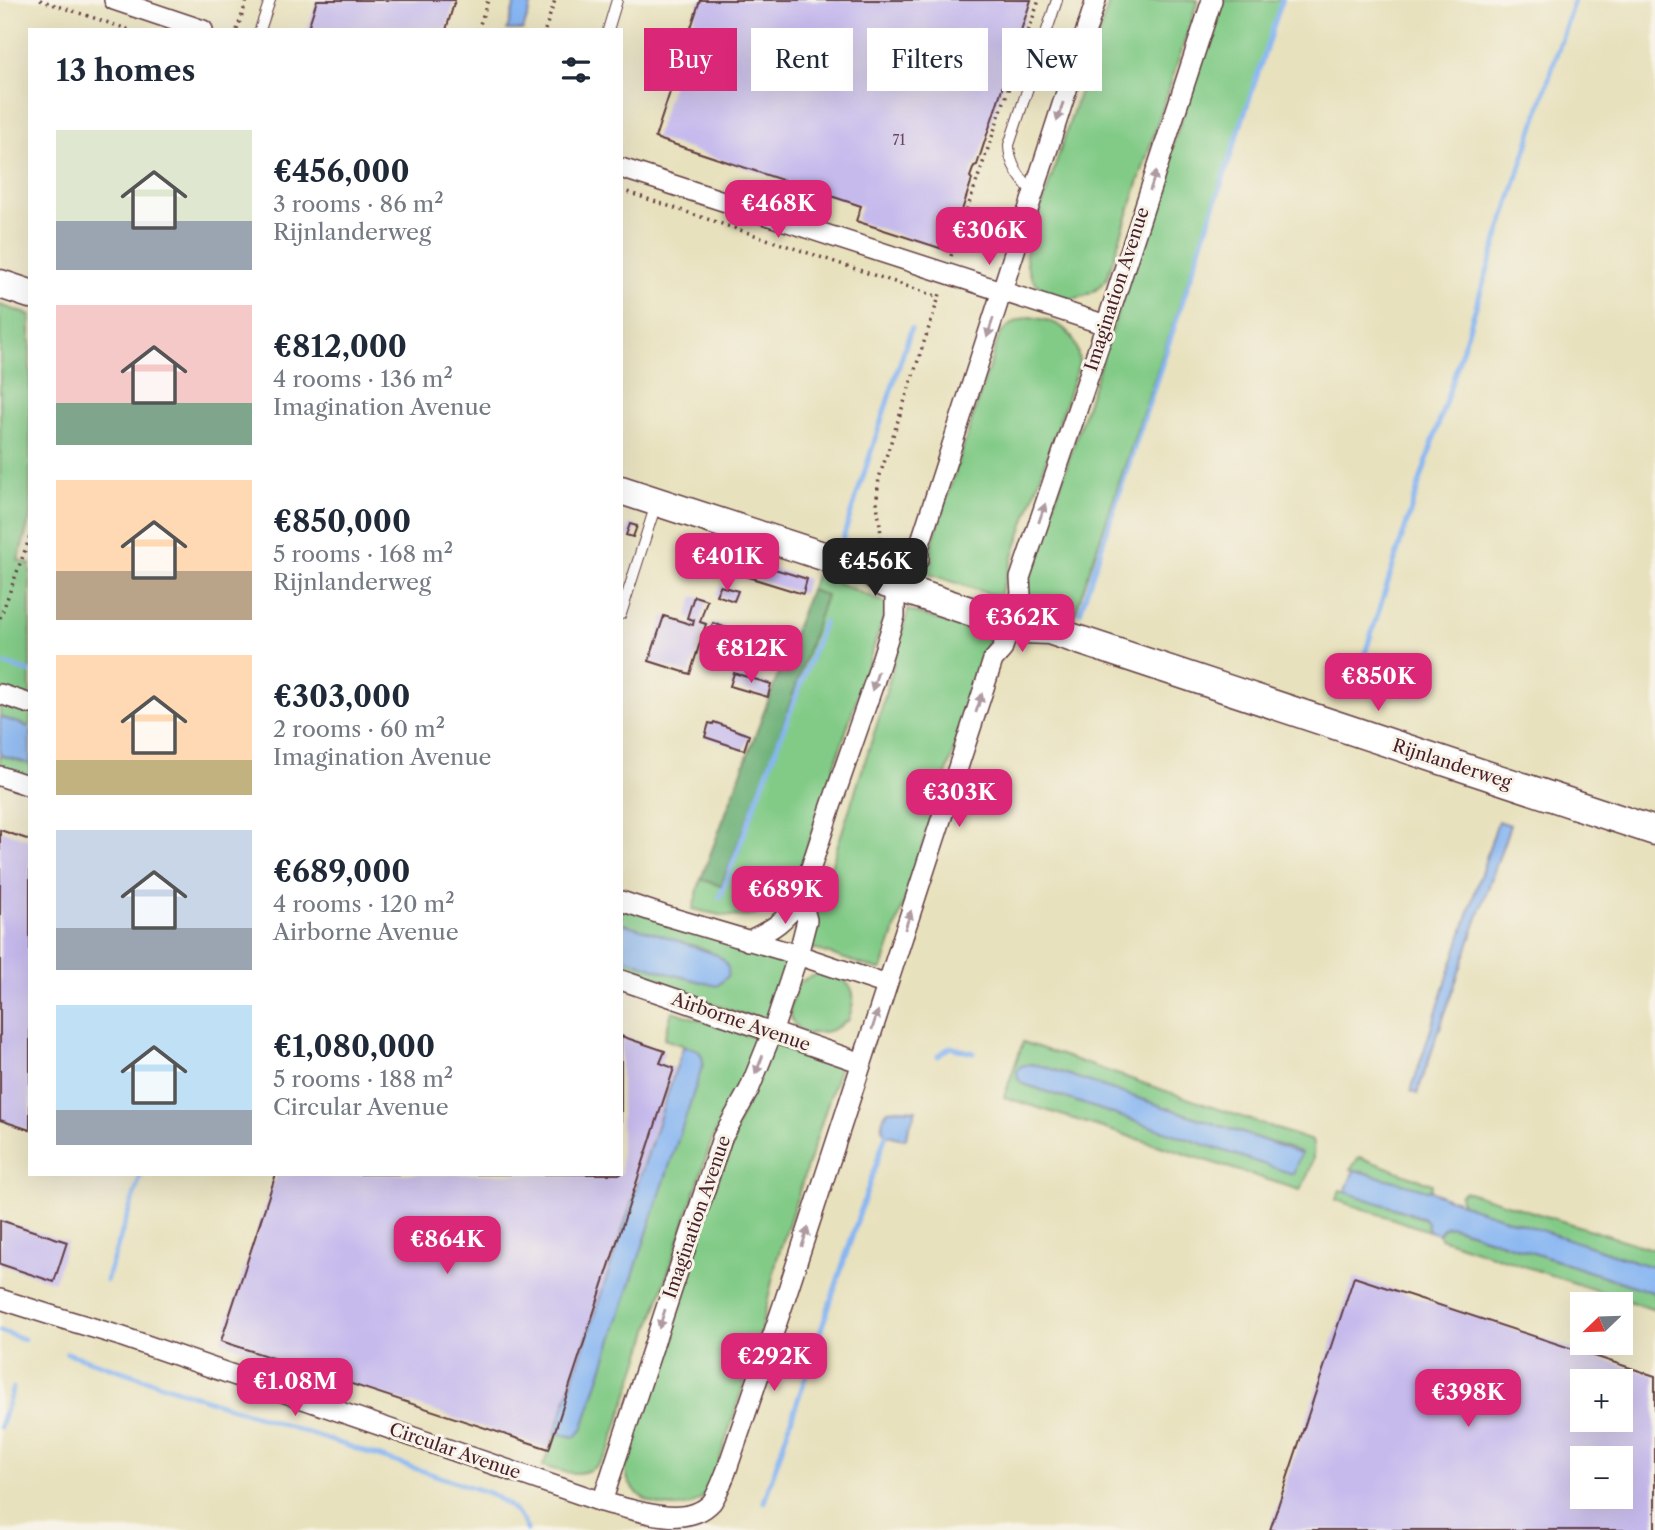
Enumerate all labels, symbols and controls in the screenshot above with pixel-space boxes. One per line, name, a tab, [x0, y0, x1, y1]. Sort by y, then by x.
chip: Buy	[644, 28, 737, 91]
chip: Rent	[751, 28, 853, 91]
chip: Filters	[867, 28, 988, 91]
chip: New	[1002, 28, 1102, 91]
icon: filters	[557, 51, 595, 89]
text: 13 homes	[56, 52, 195, 89]
one-way arrow	[1054, 101, 1065, 122]
house number: 71	[893, 131, 905, 149]
text: €456,000	[273, 153, 410, 190]
icon: home	[112, 158, 196, 242]
one-way arrow	[1148, 170, 1159, 191]
pin: €468K	[729, 180, 827, 240]
text: €468K	[741, 189, 815, 217]
text: 3 rooms · 86 m²	[273, 190, 444, 218]
street label: Imagination Avenue	[1080, 204, 1154, 374]
pin: €306K	[940, 208, 1038, 267]
text: €306K	[952, 216, 1026, 244]
text: Rijnlanderweg	[273, 218, 431, 246]
one-way arrow	[984, 318, 995, 339]
text: €812,000	[273, 328, 407, 365]
icon: home	[112, 333, 196, 417]
text: 4 rooms · 136 m²	[273, 365, 453, 393]
text: Imagination Avenue	[273, 393, 491, 421]
text: €850,000	[273, 503, 411, 540]
one-way arrow	[1037, 503, 1048, 524]
icon: home	[112, 508, 196, 592]
pin: €401K	[678, 534, 776, 593]
pin: €456K	[826, 538, 924, 598]
text: 5 rooms · 168 m²	[273, 540, 453, 568]
text: €401K	[691, 542, 763, 570]
text: €456K	[838, 547, 912, 575]
text: Rijnlanderweg	[273, 568, 431, 596]
pin: €362K	[973, 594, 1071, 654]
text: €362K	[985, 603, 1059, 631]
pin: €812K	[702, 626, 800, 685]
text: €812K	[715, 634, 787, 662]
pin: €850K	[1329, 654, 1427, 713]
text: €850K	[1341, 662, 1415, 690]
one-way arrow	[869, 671, 879, 692]
text: €303,000	[273, 678, 410, 715]
icon: home	[112, 683, 196, 767]
one-way arrow	[974, 693, 984, 714]
text: 2 rooms · 60 m²	[273, 715, 445, 743]
street label: Rijnlanderweg	[1390, 734, 1515, 794]
text: Imagination Avenue	[273, 743, 491, 771]
pin: €303K	[910, 770, 1008, 829]
text: €303K	[922, 778, 996, 806]
text: €689,000	[273, 853, 410, 890]
icon: home	[112, 858, 196, 942]
pin: €689K	[736, 866, 834, 926]
text: €689K	[748, 875, 822, 903]
text: 4 rooms · 120 m²	[273, 890, 455, 918]
one-way arrow	[904, 909, 914, 930]
text: Airborne Avenue	[273, 918, 459, 946]
street label: Airborne Avenue	[668, 988, 813, 1056]
one-way arrow	[871, 1010, 881, 1031]
text: €1,080,000	[273, 1028, 435, 1065]
icon: home	[112, 1033, 196, 1117]
one-way arrow	[753, 1055, 765, 1075]
text: 5 rooms · 188 m²	[273, 1065, 453, 1093]
text: Circular Avenue	[273, 1093, 449, 1121]
street label: Imagination Avenue	[659, 1133, 735, 1301]
pin: €864K	[398, 1216, 496, 1276]
text: €864K	[410, 1225, 484, 1253]
one-way arrow	[800, 1226, 811, 1247]
north arrow	[1570, 1292, 1633, 1354]
map controls	[1570, 1292, 1633, 1509]
one-way arrow	[657, 1309, 667, 1330]
pin: €292K	[725, 1334, 823, 1393]
text: €292K	[737, 1342, 811, 1370]
pin: €1.08M	[238, 1358, 352, 1418]
text: €1.08M	[253, 1367, 337, 1395]
button: +	[1570, 1369, 1633, 1432]
pin: €398K	[1419, 1370, 1517, 1429]
text: €398K	[1431, 1378, 1505, 1406]
street label: Circular Avenue	[386, 1418, 524, 1484]
button: −	[1570, 1446, 1633, 1509]

